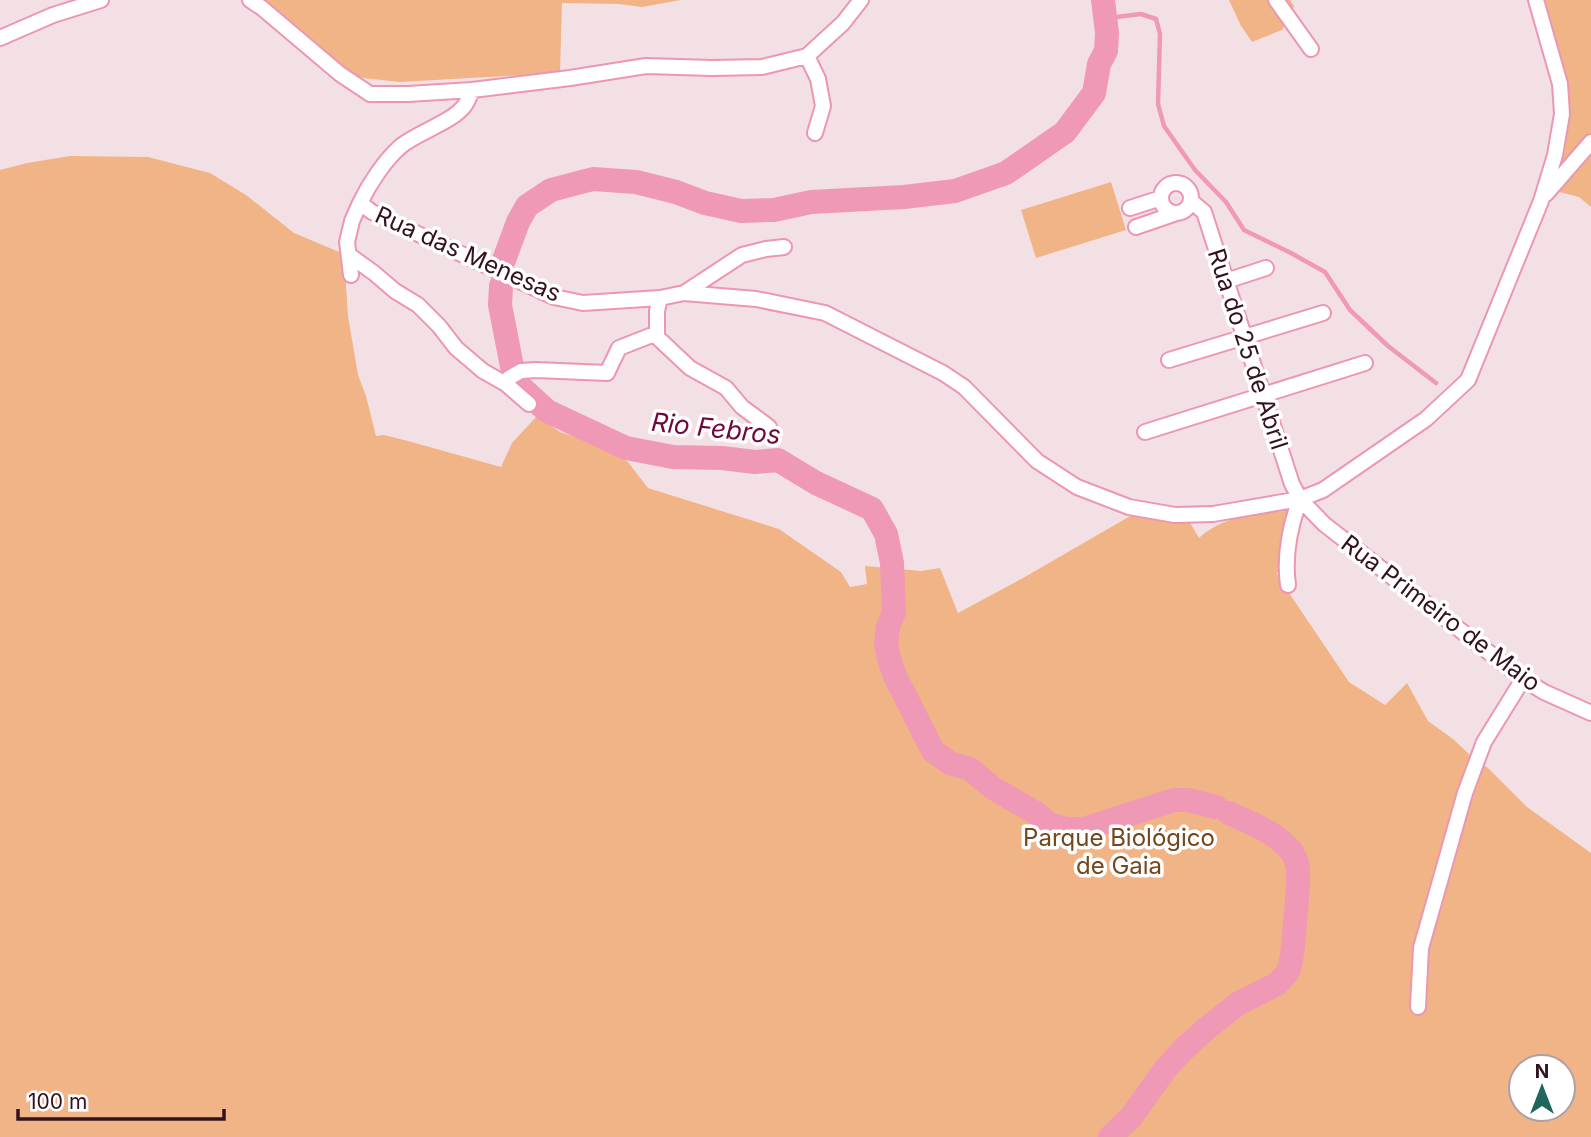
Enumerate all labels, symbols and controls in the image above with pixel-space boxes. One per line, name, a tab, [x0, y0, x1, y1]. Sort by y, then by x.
street label: Rua das Menesas	[371, 200, 565, 308]
street label: Rua do 25 de Abril	[1202, 245, 1294, 453]
water label: Rio Febros	[650, 406, 782, 450]
street label: Rua Primeiro de Maio	[1336, 529, 1546, 697]
park label: Parque Biológico de Gaia	[1023, 823, 1215, 880]
north arrow	[1507, 1053, 1577, 1123]
text: N	[1535, 1060, 1549, 1083]
scale bar	[18, 1078, 224, 1122]
text: 100 m	[28, 1089, 87, 1114]

